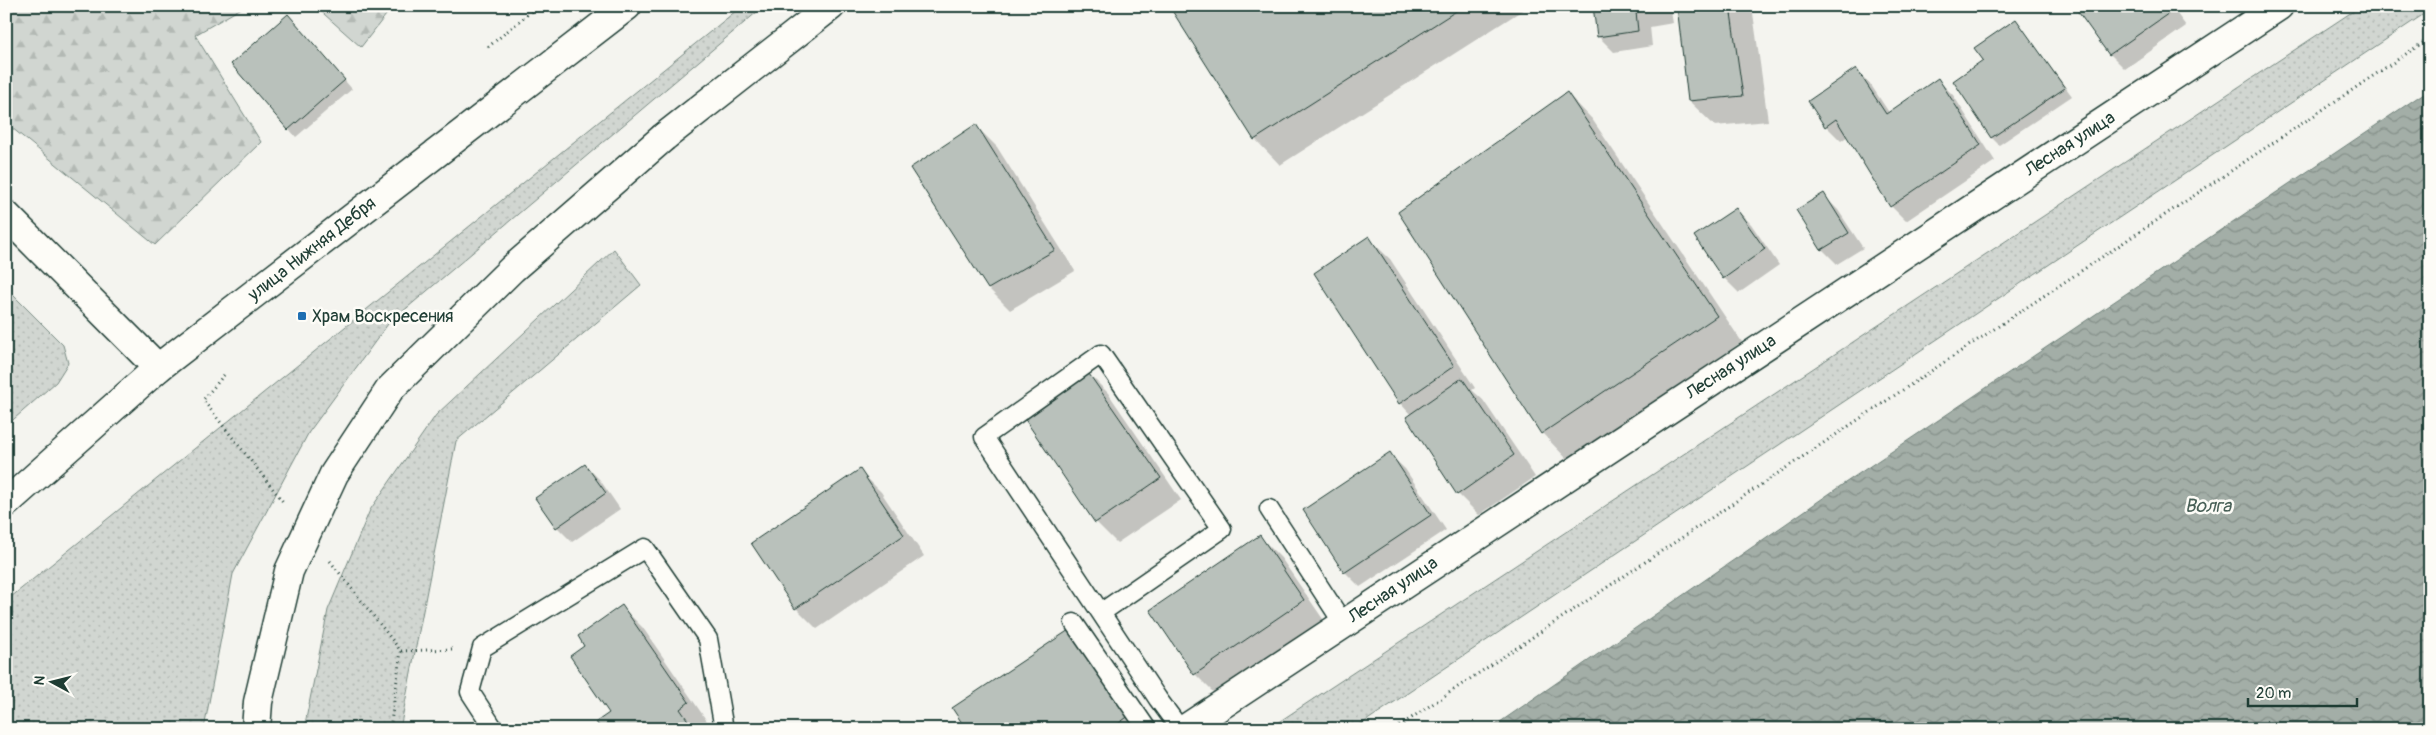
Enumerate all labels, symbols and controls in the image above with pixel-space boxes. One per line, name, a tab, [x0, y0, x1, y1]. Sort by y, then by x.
street label: Лесная улица	[2020, 106, 2120, 182]
street label: улица Нижняя Дебря	[243, 192, 381, 307]
place label: Храм Воскресения	[312, 305, 453, 328]
marker: Храм Воскресения	[296, 310, 308, 322]
street label: Лесная улица	[1681, 329, 1781, 405]
water label: Волга	[2185, 494, 2232, 518]
street label: Лесная улица	[1343, 552, 1442, 629]
north arrow	[28, 658, 78, 708]
text: N	[31, 675, 49, 686]
scale bar	[2248, 675, 2357, 707]
text: 20 m	[2256, 684, 2291, 703]

